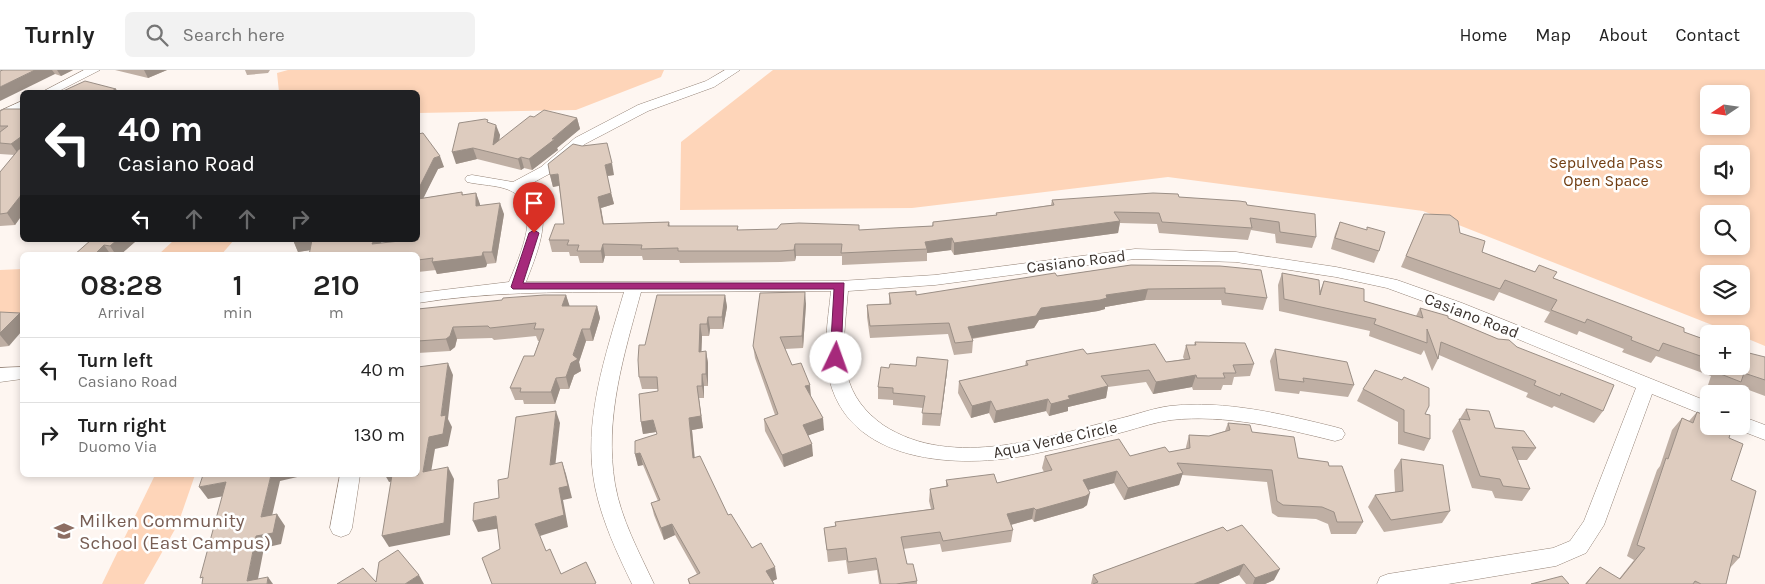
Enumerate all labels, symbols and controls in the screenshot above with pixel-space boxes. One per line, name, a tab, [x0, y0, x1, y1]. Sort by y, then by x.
search box	[125, 12, 475, 57]
text: Turnly	[25, 21, 95, 49]
icon: search	[143, 21, 171, 49]
text: Search here	[183, 24, 285, 46]
text: Home	[1459, 24, 1507, 46]
text: Map	[1535, 24, 1571, 46]
text: About	[1599, 24, 1648, 46]
text: Contact	[1676, 24, 1740, 46]
north arrow	[1700, 85, 1750, 135]
map controls	[1700, 85, 1750, 435]
text: 40 m	[118, 109, 203, 150]
icon: left	[35, 110, 100, 175]
button: sound	[1700, 145, 1750, 195]
text: Casiano Road	[118, 151, 255, 177]
park label: Sepulveda Pass Open Space	[1549, 153, 1663, 190]
pin	[513, 182, 555, 233]
icon: arrive	[520, 189, 548, 217]
icon: left	[127, 205, 155, 233]
icon: ahead	[180, 205, 208, 233]
icon: ahead	[233, 205, 261, 233]
icon: right	[286, 205, 314, 233]
button: search	[1700, 205, 1750, 255]
street label: Casiano Road	[1025, 246, 1127, 277]
button: layers	[1700, 265, 1750, 315]
text: 08:28	[80, 267, 163, 303]
text: 1	[233, 267, 243, 303]
text: 210	[313, 267, 360, 303]
street label: Casiano Road	[1422, 289, 1522, 342]
text: Arrival	[98, 303, 145, 322]
text: min	[223, 303, 252, 322]
text: m	[329, 303, 344, 322]
button: +	[1700, 325, 1750, 375]
position arrow	[809, 331, 861, 383]
text: Turn left	[78, 350, 153, 372]
icon: left	[35, 356, 63, 384]
text: 40 m	[361, 359, 405, 381]
text: Casiano Road	[78, 372, 178, 391]
button: −	[1700, 385, 1750, 435]
text: Turn right	[78, 415, 167, 437]
street label: Aqua Verde Circle	[991, 417, 1119, 462]
icon: right	[35, 421, 63, 449]
text: 130 m	[354, 424, 405, 446]
text: Duomo Via	[78, 437, 157, 456]
place label: Milken Community School (East Campus)	[79, 510, 271, 554]
school or university icon: Milken Community School (East Campus)	[53, 520, 75, 542]

